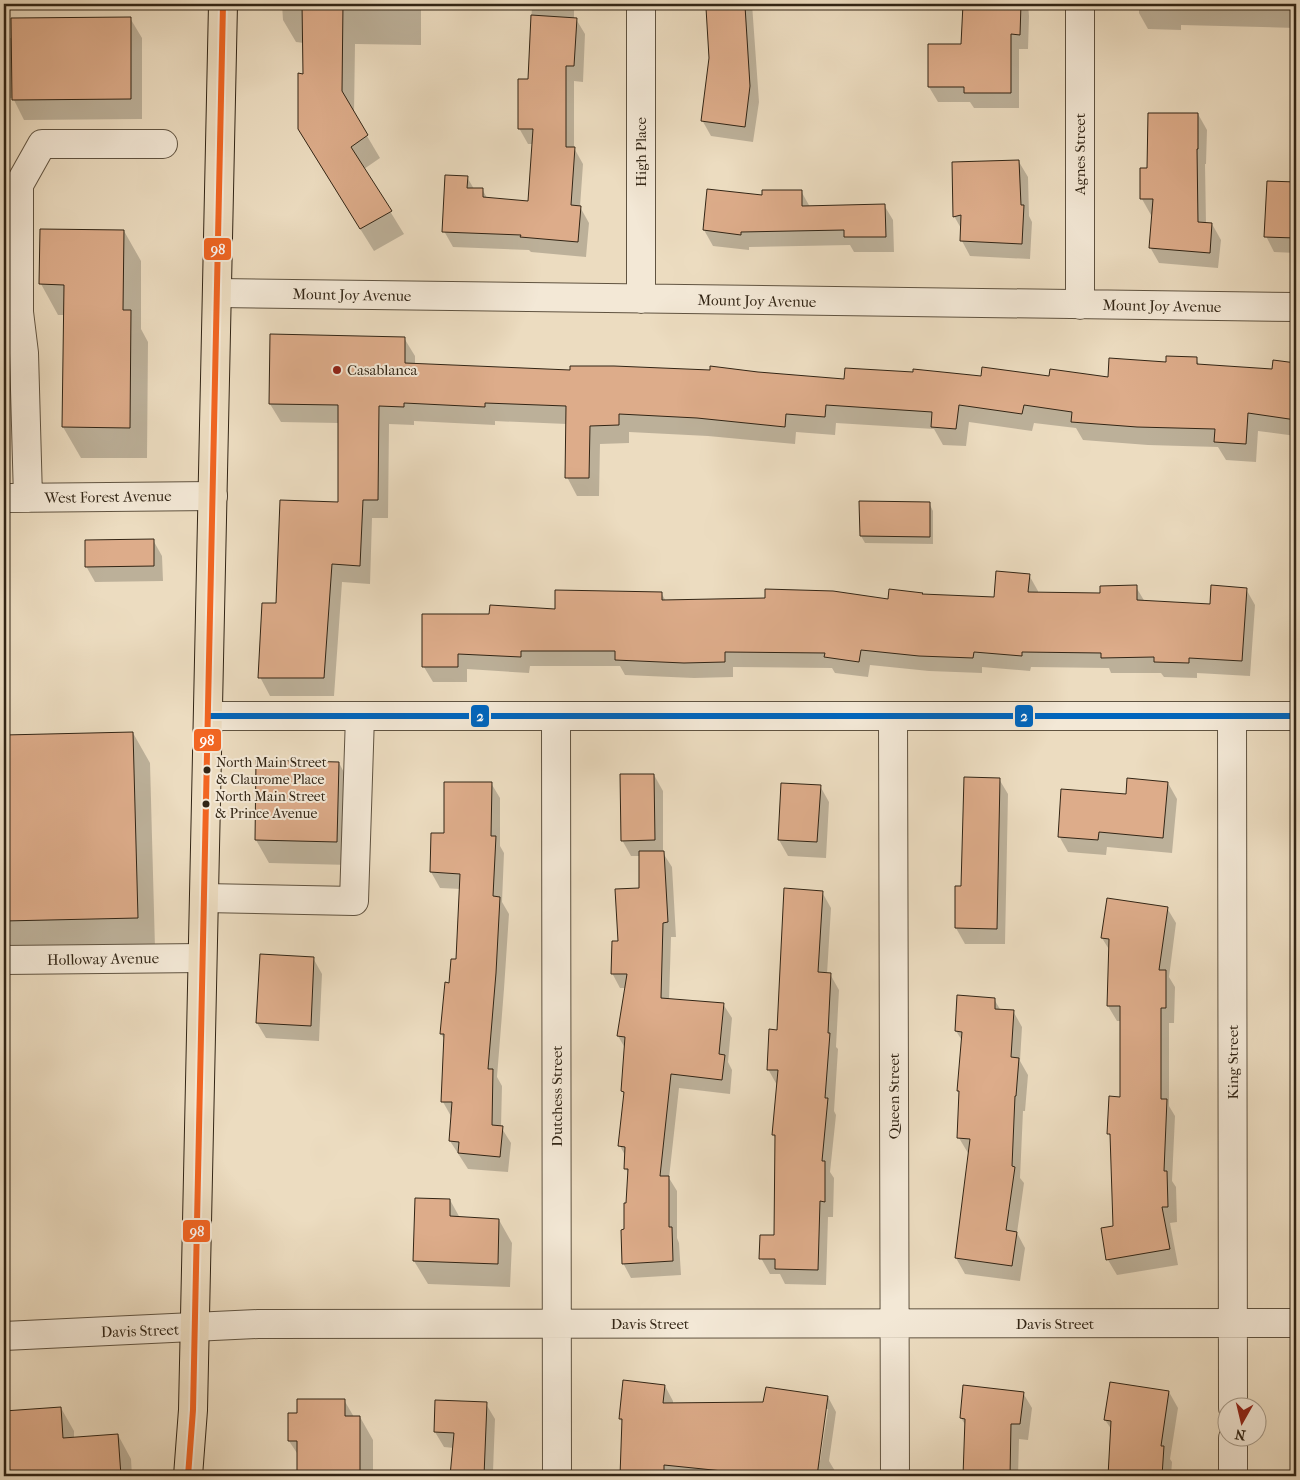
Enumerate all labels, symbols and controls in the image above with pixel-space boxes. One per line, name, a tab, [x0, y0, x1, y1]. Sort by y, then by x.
street label: Agnes Street	[1071, 112, 1089, 196]
street label: High Place	[632, 116, 650, 187]
line badge: 98	[203, 237, 232, 261]
text: 98	[210, 241, 225, 258]
street label: Mount Joy Avenue	[292, 285, 412, 305]
street label: Mount Joy Avenue	[697, 291, 817, 311]
street label: Mount Joy Avenue	[1102, 296, 1222, 316]
place label: Casablanca	[347, 361, 419, 379]
marker: Casablanca	[331, 364, 343, 376]
street label: West Forest Avenue	[43, 487, 172, 507]
line badge: 2	[470, 704, 490, 728]
line badge: 2	[1014, 704, 1034, 728]
text: 2	[476, 708, 484, 725]
text: 2	[1020, 708, 1028, 725]
line badge: 98	[193, 728, 222, 752]
text: 98	[199, 732, 214, 749]
place label: North Main Street & Claurome Place	[216, 754, 327, 788]
marker: North Main Street & Claurome Place	[202, 765, 212, 775]
place label: North Main Street & Prince Avenue	[215, 788, 326, 822]
marker: North Main Street & Prince Avenue	[201, 799, 211, 809]
street label: Holloway Avenue	[47, 949, 160, 969]
street label: King Street	[1224, 1024, 1242, 1099]
street label: Dutchess Street	[548, 1045, 566, 1147]
street label: Queen Street	[885, 1052, 903, 1139]
line badge: 98	[182, 1219, 211, 1243]
text: 98	[189, 1223, 204, 1240]
street label: Davis Street	[611, 1315, 690, 1333]
street label: Davis Street	[1016, 1315, 1095, 1333]
street label: Davis Street	[100, 1321, 180, 1341]
north arrow	[1218, 1398, 1268, 1448]
text: N	[1233, 1425, 1247, 1444]

